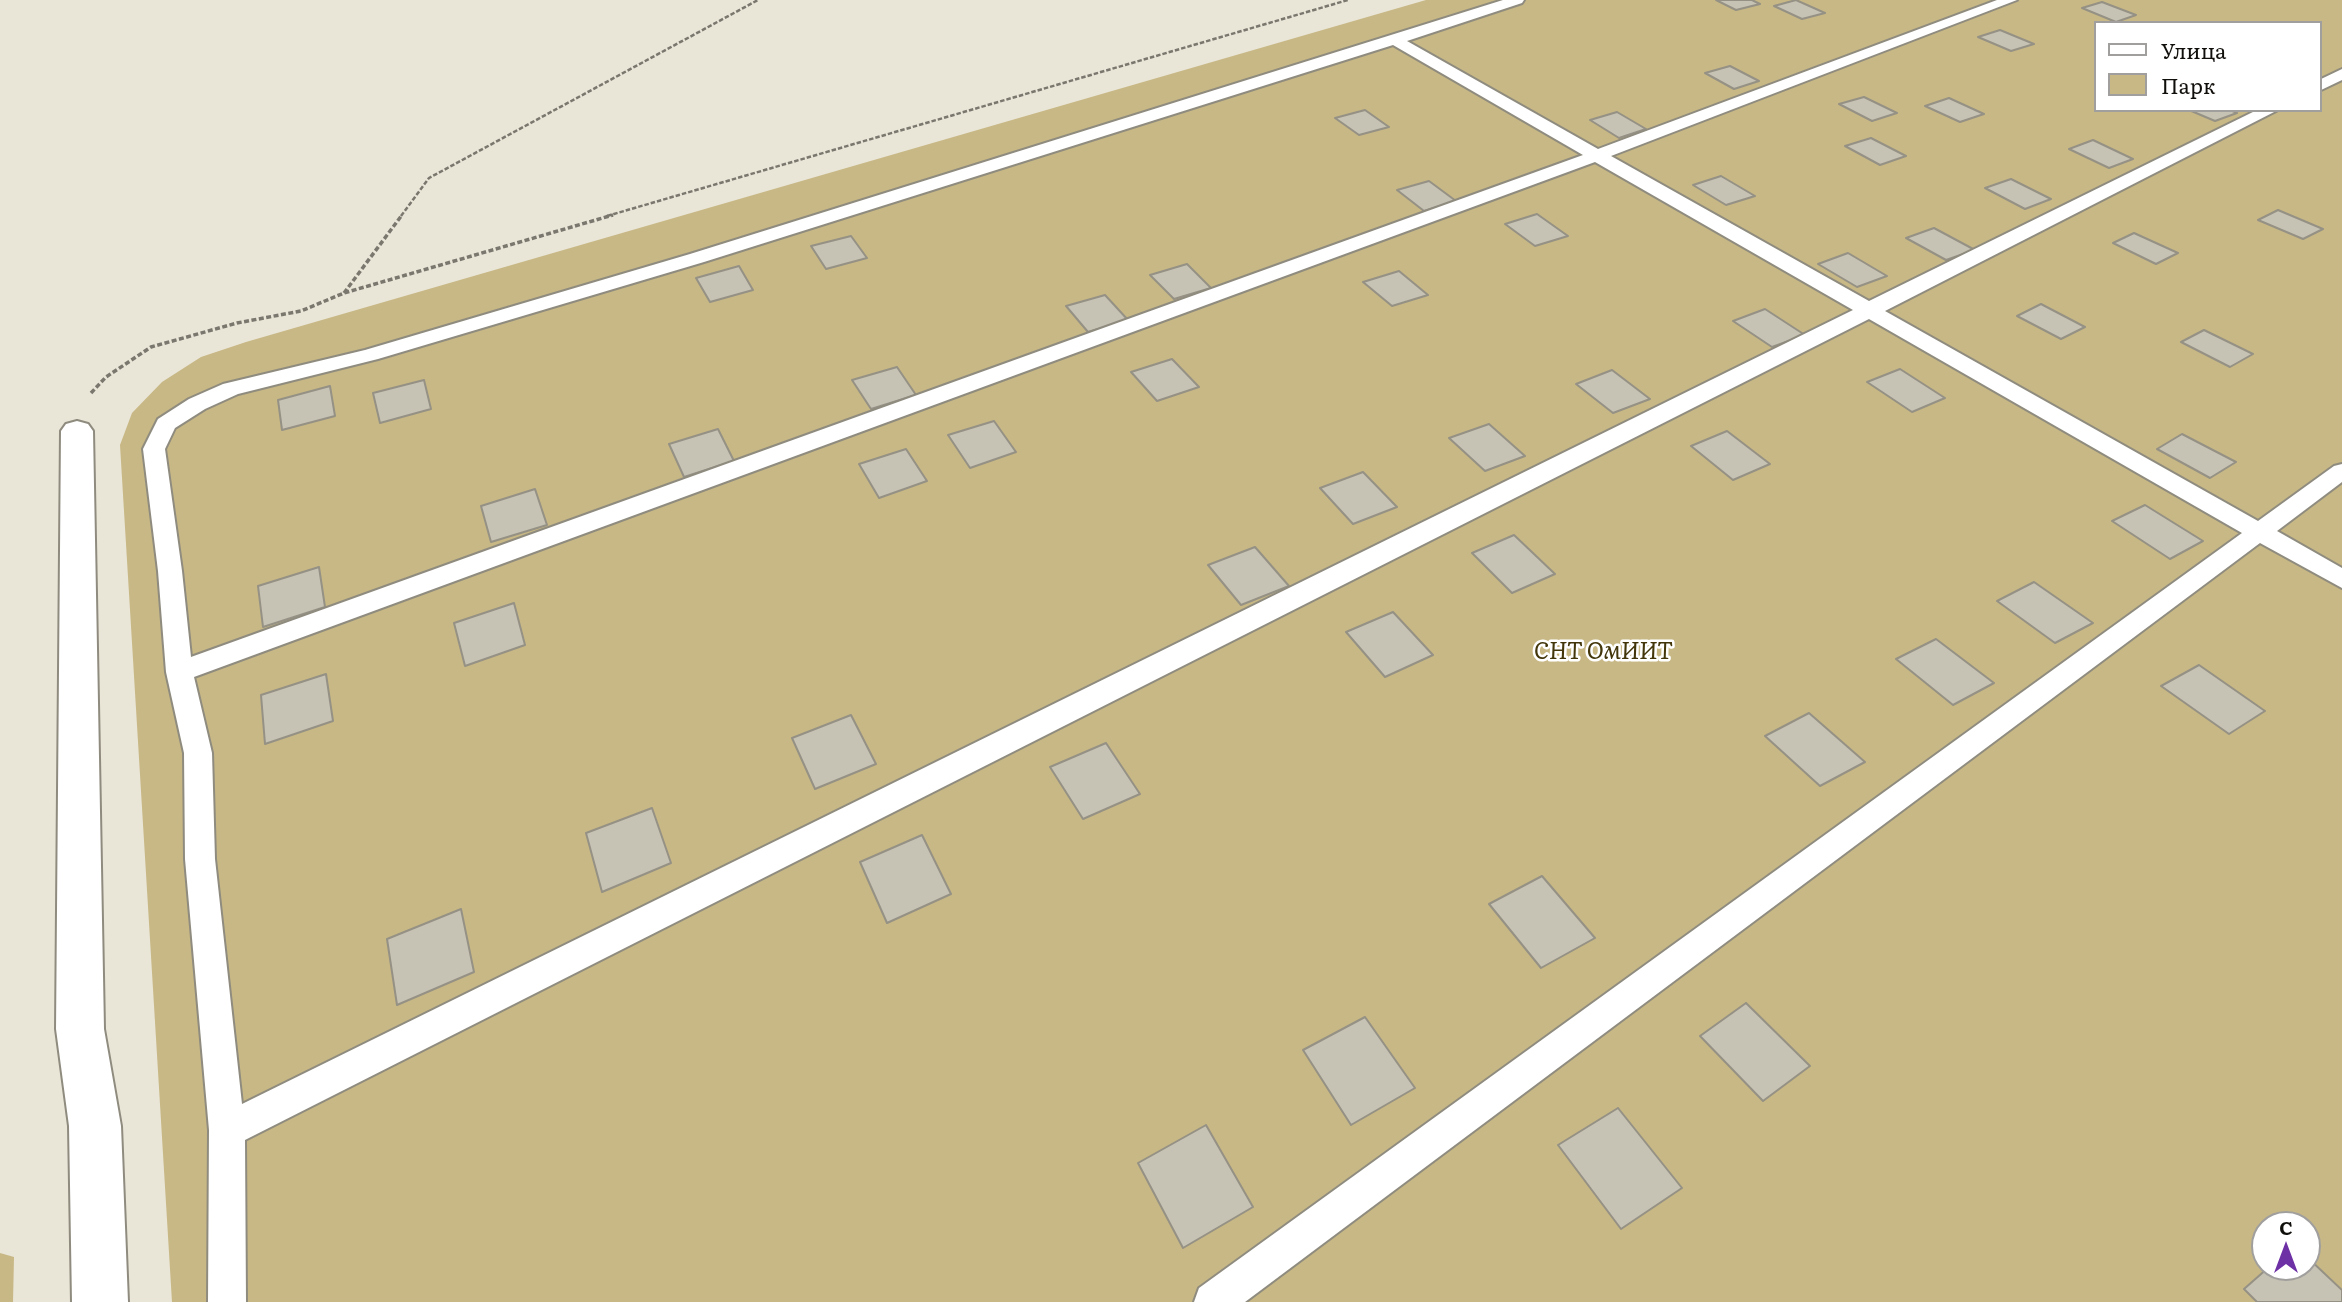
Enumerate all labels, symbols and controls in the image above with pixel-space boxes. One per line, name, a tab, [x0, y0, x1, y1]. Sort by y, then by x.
legend	[2094, 21, 2321, 112]
text: Улица	[2161, 34, 2226, 65]
text: Парк	[2161, 69, 2215, 100]
park label: СНТ ОмИИТ	[1534, 638, 1672, 666]
north arrow	[2251, 1211, 2321, 1281]
text: С	[2279, 1213, 2293, 1241]

